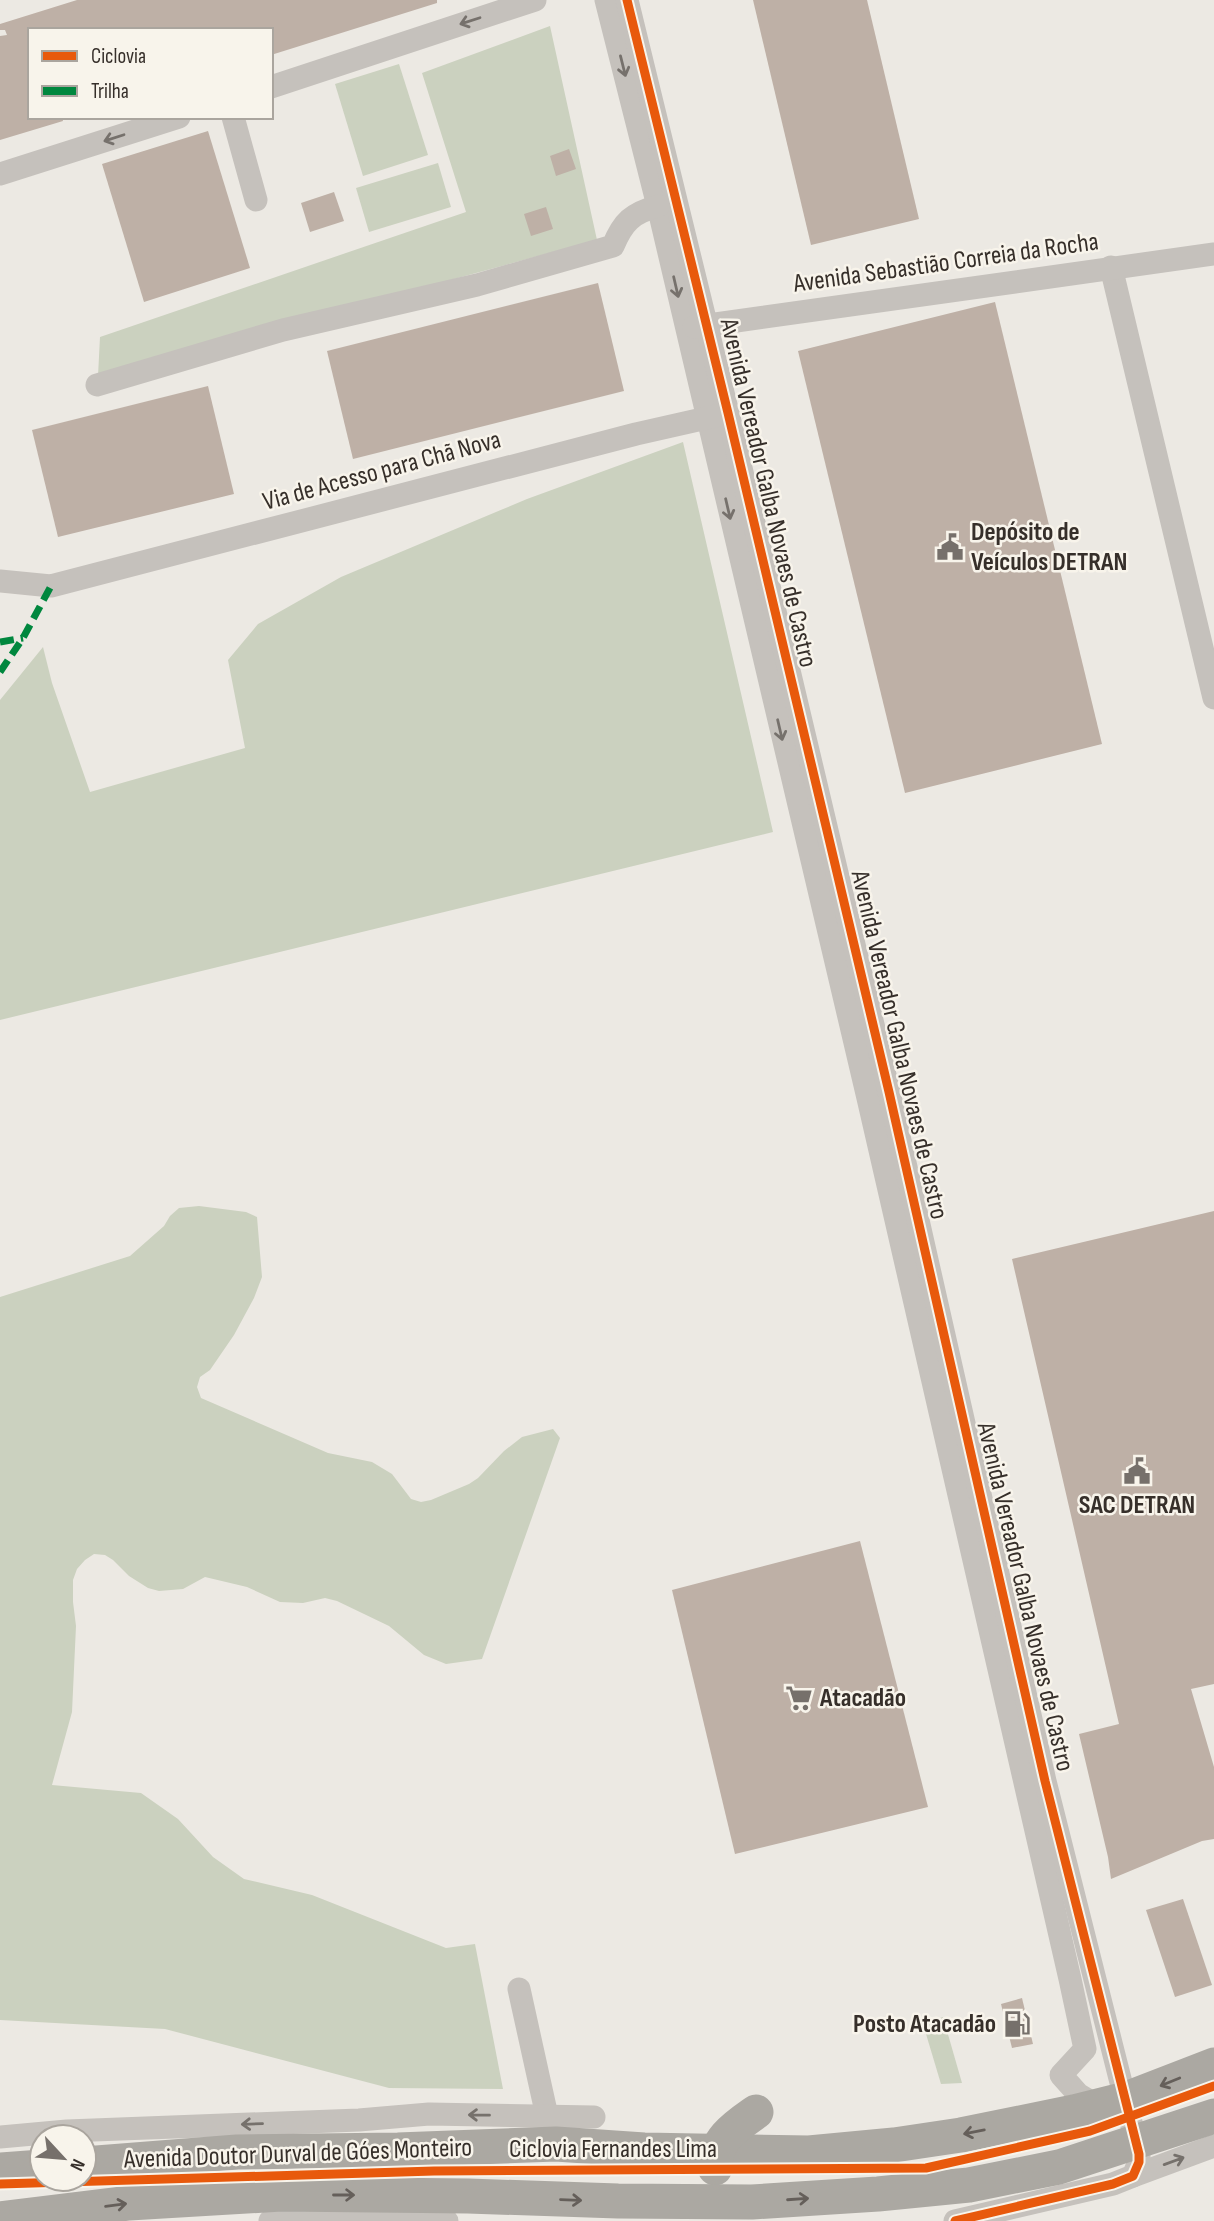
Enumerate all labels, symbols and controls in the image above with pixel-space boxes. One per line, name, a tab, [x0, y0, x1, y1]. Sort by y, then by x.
one-way arrow	[460, 16, 482, 29]
legend	[28, 28, 273, 119]
text: Ciclovia	[91, 44, 146, 69]
one-way arrow	[617, 54, 630, 77]
text: Trilha	[91, 79, 129, 104]
one-way arrow	[103, 133, 125, 145]
street label: Avenida Sebastião Correia da Rocha	[791, 226, 1100, 300]
one-way arrow	[670, 275, 683, 298]
street label: Avenida Vereador Galba Novaes de Castro	[713, 315, 823, 670]
street label: Via de Acesso para Chã Nova	[260, 424, 504, 518]
one-way arrow	[722, 497, 735, 520]
place label: Depósito de Veículos DETRAN	[971, 517, 1127, 578]
public building icon: Depósito de Veículos DETRAN	[935, 532, 965, 562]
one-way arrow	[774, 718, 788, 741]
street label: Avenida Vereador Galba Novaes de Castro	[844, 867, 954, 1222]
street label: Avenida Vereador Galba Novaes de Castro	[970, 1419, 1080, 1774]
public building icon: SAC DETRAN	[1122, 1456, 1152, 1486]
place label: SAC DETRAN	[1079, 1490, 1195, 1521]
supermarket icon: Atacadão	[784, 1683, 814, 1713]
place label: Atacadão	[819, 1683, 906, 1714]
place label: Posto Atacadão	[853, 2009, 996, 2040]
fuel station icon: Posto Atacadão	[1002, 2009, 1032, 2039]
one-way arrow	[1160, 2076, 1181, 2089]
one-way arrow	[468, 2108, 491, 2122]
one-way arrow	[240, 2117, 263, 2130]
north arrow	[28, 2123, 98, 2193]
one-way arrow	[963, 2126, 986, 2139]
street label: Avenida Doutor Durval de Góes Monteiro	[122, 2132, 473, 2176]
street label: Ciclovia Fernandes Lima	[509, 2134, 717, 2165]
one-way arrow	[1162, 2154, 1184, 2166]
text: N	[64, 2155, 89, 2174]
one-way arrow	[332, 2188, 355, 2202]
one-way arrow	[787, 2192, 809, 2205]
one-way arrow	[559, 2193, 582, 2206]
one-way arrow	[105, 2198, 127, 2211]

